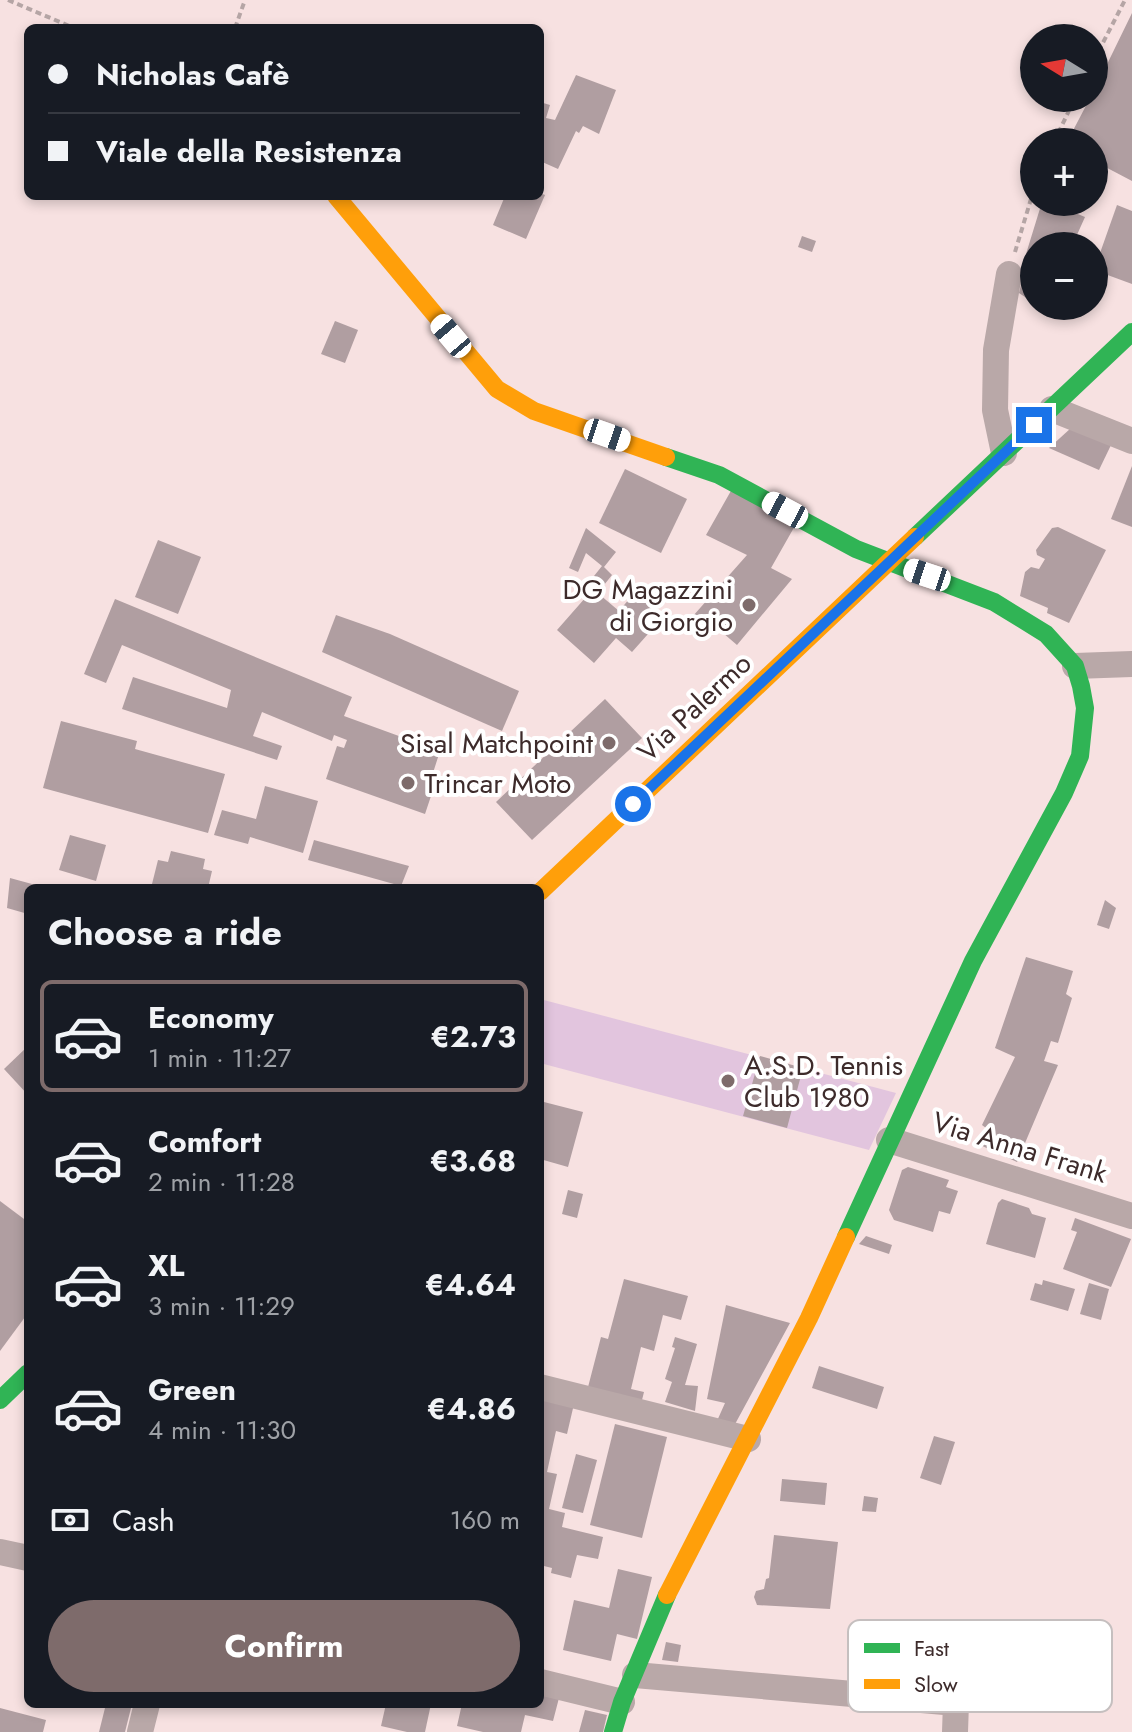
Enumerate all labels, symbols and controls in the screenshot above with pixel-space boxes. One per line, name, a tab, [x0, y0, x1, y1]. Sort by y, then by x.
north arrow	[1020, 24, 1108, 112]
map controls	[1020, 24, 1108, 320]
text: Nicholas Cafè	[96, 53, 289, 96]
button: +	[1020, 128, 1108, 216]
text: Viale della Resistenza	[96, 130, 402, 173]
button: −	[1020, 232, 1108, 320]
car	[426, 310, 476, 362]
route end	[1016, 407, 1052, 443]
car	[580, 416, 634, 454]
car	[758, 488, 812, 532]
car	[900, 556, 954, 594]
place label: DG Magazzini di Giorgio	[562, 569, 733, 642]
marker: DG Magazzini di Giorgio	[740, 596, 758, 614]
street label: Via Palermo	[628, 644, 761, 771]
place label: Sisal Matchpoint	[400, 723, 593, 764]
marker: Sisal Matchpoint	[600, 734, 618, 752]
place label: Trincar Moto	[424, 763, 571, 804]
marker: Trincar Moto	[399, 774, 417, 792]
route start	[615, 786, 651, 822]
text: Choose a ride	[48, 906, 282, 958]
text: Economy	[148, 996, 274, 1039]
icon: car	[52, 1000, 124, 1072]
text: €2.73	[430, 1015, 516, 1058]
text: 1 min · 11:27	[148, 1039, 291, 1077]
place label: A.S.D. Tennis Club 1980	[744, 1045, 903, 1118]
marker: A.S.D. Tennis Club 1980	[719, 1072, 737, 1090]
street label: Via Anna Frank	[927, 1101, 1113, 1194]
text: Comfort	[148, 1120, 261, 1163]
icon: car	[52, 1124, 124, 1196]
text: €3.68	[430, 1139, 516, 1182]
text: 2 min · 11:28	[148, 1163, 295, 1201]
text: XL	[148, 1244, 184, 1287]
icon: car	[52, 1248, 124, 1320]
text: €4.64	[425, 1263, 516, 1306]
text: 3 min · 11:29	[148, 1287, 295, 1325]
text: Green	[148, 1368, 236, 1411]
icon: car	[52, 1372, 124, 1444]
text: €4.86	[427, 1387, 516, 1430]
text: 4 min · 11:30	[148, 1411, 296, 1449]
icon: cash	[48, 1498, 92, 1542]
text: Cash	[112, 1499, 175, 1542]
text: 160 m	[450, 1501, 520, 1539]
button: Confirm	[48, 1600, 520, 1692]
legend	[848, 1620, 1112, 1712]
text: Fast	[914, 1632, 950, 1664]
text: Slow	[914, 1668, 958, 1700]

